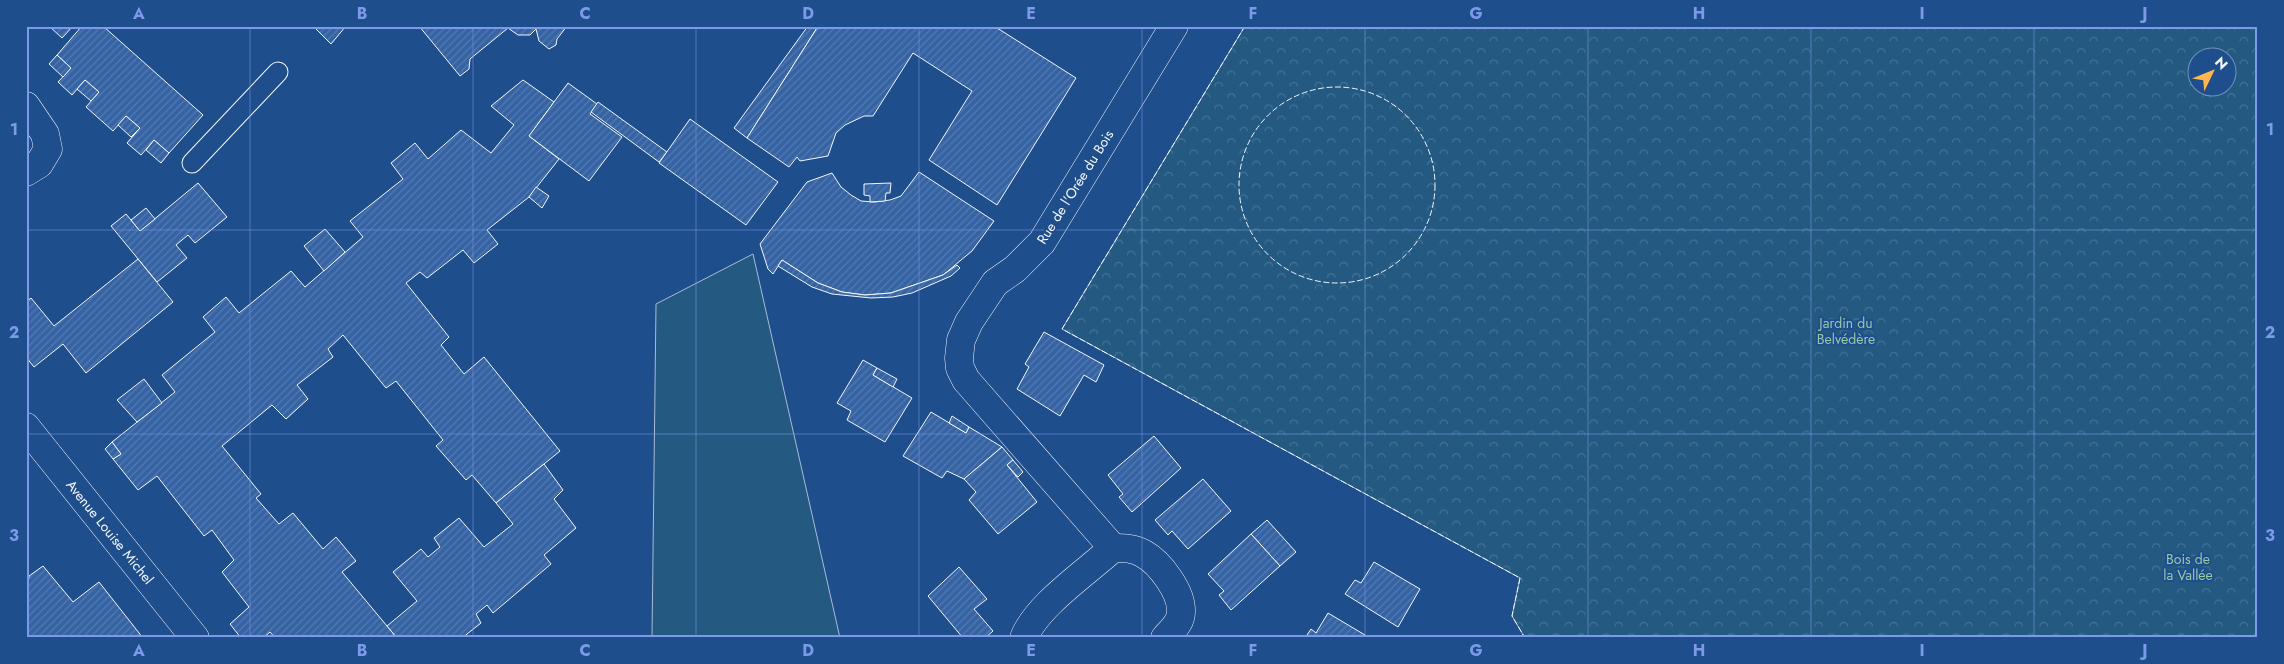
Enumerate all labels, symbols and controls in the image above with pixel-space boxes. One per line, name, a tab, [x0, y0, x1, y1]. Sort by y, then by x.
text: A	[132, 2, 145, 25]
text: B	[357, 2, 367, 25]
text: C	[579, 2, 591, 25]
text: D	[802, 2, 814, 25]
text: E	[1026, 2, 1036, 25]
text: F	[1249, 2, 1257, 25]
text: G	[1469, 2, 1483, 25]
text: H	[1693, 2, 1705, 25]
text: I	[1919, 2, 1925, 25]
text: J	[2139, 2, 2148, 25]
north arrow	[2186, 48, 2236, 98]
text: N	[2210, 52, 2233, 74]
text: 1	[10, 118, 18, 141]
text: 1	[2266, 118, 2274, 141]
street label: Rue de l'Orée du Bois	[1032, 126, 1118, 248]
park label: Jardin du Belvédère	[1817, 313, 1875, 349]
text: 2	[9, 321, 19, 344]
text: 2	[2265, 321, 2275, 344]
street label: Avenue Louise Michel	[62, 475, 158, 589]
text: 3	[9, 524, 19, 547]
text: 3	[2265, 524, 2275, 547]
park label: Bois de la Vallée	[2163, 549, 2213, 585]
text: A	[132, 639, 145, 662]
text: B	[357, 639, 367, 662]
text: C	[579, 639, 591, 662]
text: D	[802, 639, 814, 662]
text: E	[1026, 639, 1036, 662]
text: F	[1249, 639, 1257, 662]
text: G	[1469, 639, 1483, 662]
text: H	[1693, 639, 1705, 662]
text: I	[1919, 639, 1925, 662]
text: J	[2139, 639, 2148, 662]

